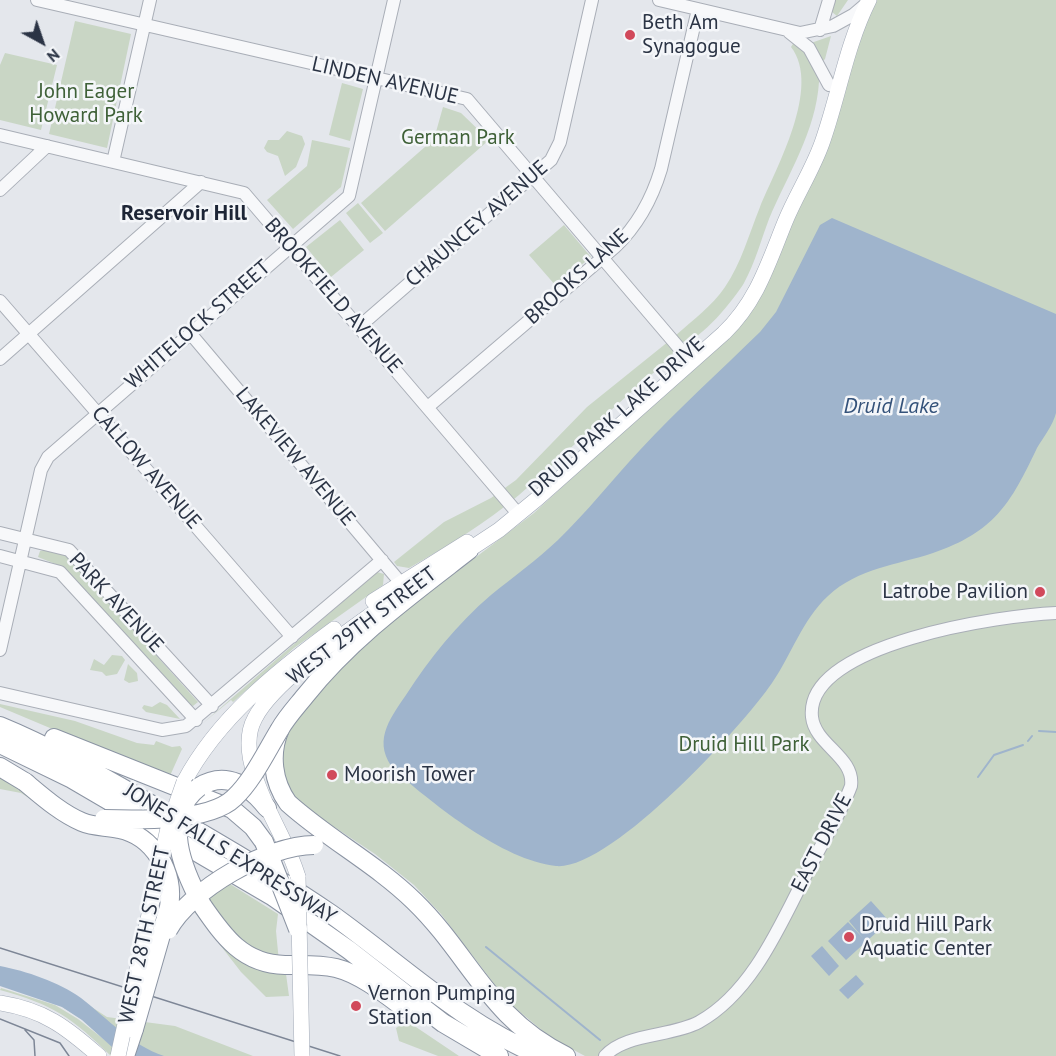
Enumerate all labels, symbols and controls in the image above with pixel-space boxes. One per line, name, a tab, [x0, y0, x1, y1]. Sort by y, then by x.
place label: Beth Am Synagogue	[642, 10, 741, 60]
north arrow	[12, 12, 72, 72]
marker: Beth Am Synagogue	[623, 28, 637, 42]
text: N	[43, 45, 64, 67]
street label: LINDEN AVENUE	[309, 52, 461, 110]
park label: John Eager Howard Park	[29, 79, 143, 129]
park label: German Park	[401, 125, 515, 151]
street label: CHAUNCEY AVENUE	[401, 155, 553, 293]
district label: Reservoir Hill	[121, 201, 247, 227]
street label: BROOKFIELD AVENUE	[259, 213, 407, 379]
street label: BROOKS LANE	[520, 224, 634, 330]
street label: WHITELOCK STREET	[120, 255, 276, 395]
street label: DRUID PARK LAKE DRIVE	[524, 332, 710, 502]
street label: LAKEVIEW AVENUE	[230, 383, 360, 531]
water label: Druid Lake	[843, 394, 939, 420]
street label: CALLOW AVENUE	[86, 401, 206, 535]
street label: PARK AVENUE	[63, 548, 169, 658]
street label: WEST 29TH STREET	[282, 562, 442, 690]
place label: Latrobe Pavilion	[882, 579, 1028, 605]
marker: Latrobe Pavilion	[1033, 585, 1047, 599]
park label: Druid Hill Park	[679, 732, 809, 758]
place label: Moorish Tower	[344, 762, 475, 788]
marker: Moorish Tower	[325, 768, 339, 782]
street label: JONES FALLS EXPRESSWAY	[119, 778, 341, 930]
street label: EAST DRIVE	[786, 789, 858, 897]
street label: WEST 28TH STREET	[114, 844, 176, 1026]
place label: Druid Hill Park Aquatic Center	[861, 912, 992, 962]
marker: Druid Hill Park Aquatic Center	[842, 930, 856, 944]
place label: Vernon Pumping Station	[368, 981, 515, 1031]
marker: Vernon Pumping Station	[349, 999, 363, 1013]

